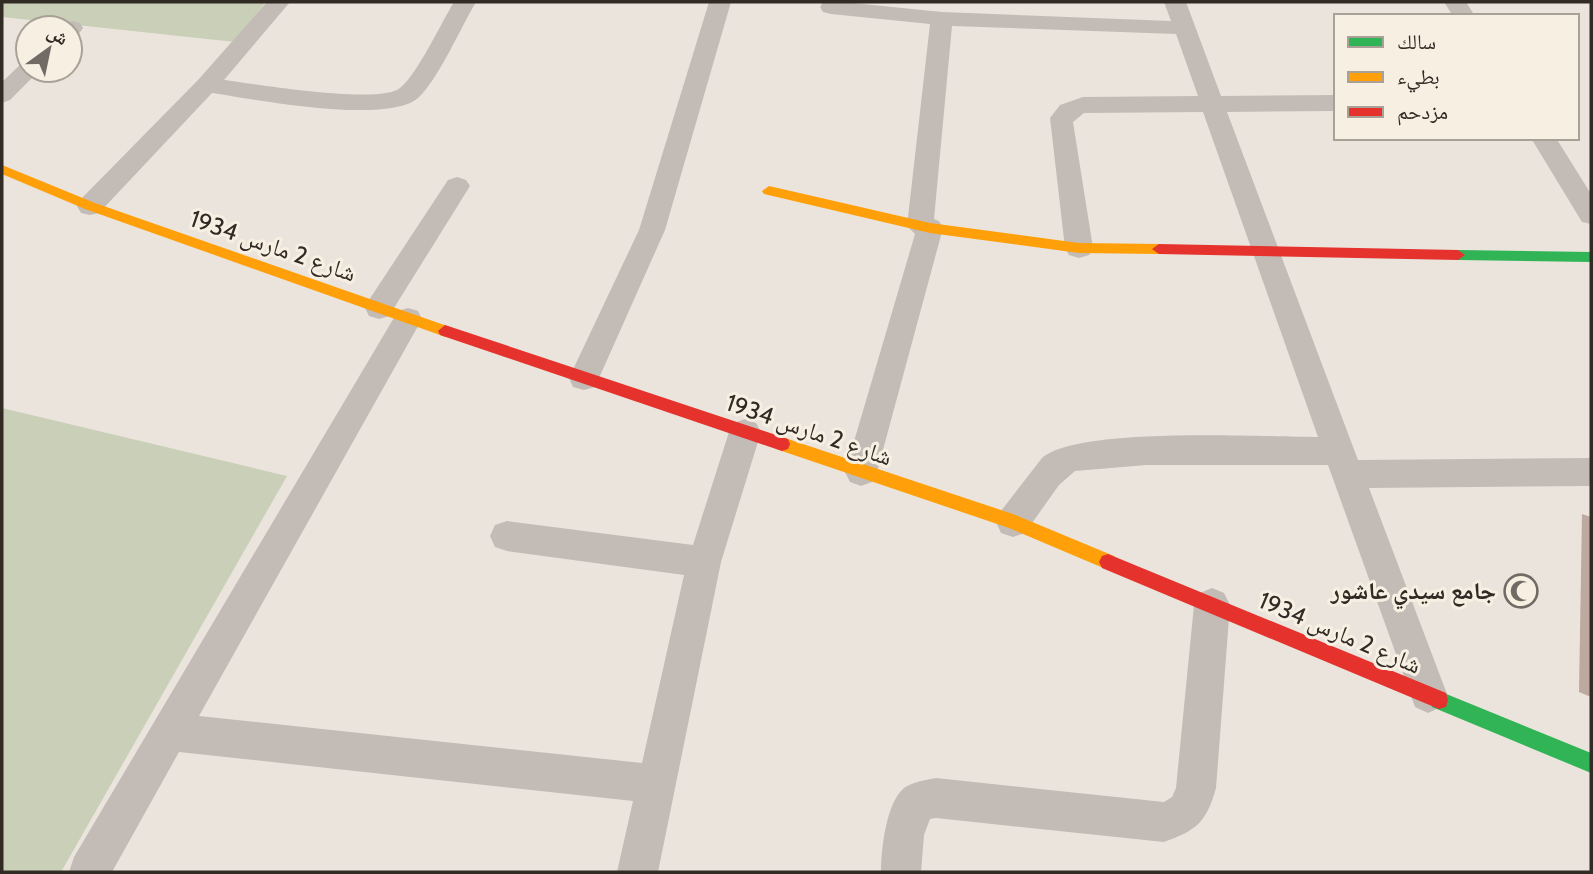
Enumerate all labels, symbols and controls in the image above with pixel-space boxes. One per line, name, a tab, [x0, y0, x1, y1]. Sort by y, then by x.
north arrow	[14, 14, 84, 84]
legend	[1334, 14, 1579, 140]
text: ش	[43, 20, 73, 50]
text: سالك	[1397, 29, 1436, 54]
text: بطيء	[1397, 64, 1440, 93]
text: مزدحم	[1397, 99, 1448, 126]
street label: شارع 2 مارس 1934	[186, 204, 360, 288]
street label: شارع 2 مارس 1934	[722, 388, 896, 472]
mosque icon: جامع سيدي عاشور	[1502, 572, 1540, 610]
place label: جامع سيدي عاشور	[1330, 576, 1496, 610]
street label: شارع 2 مارس 1934	[1254, 585, 1426, 681]

